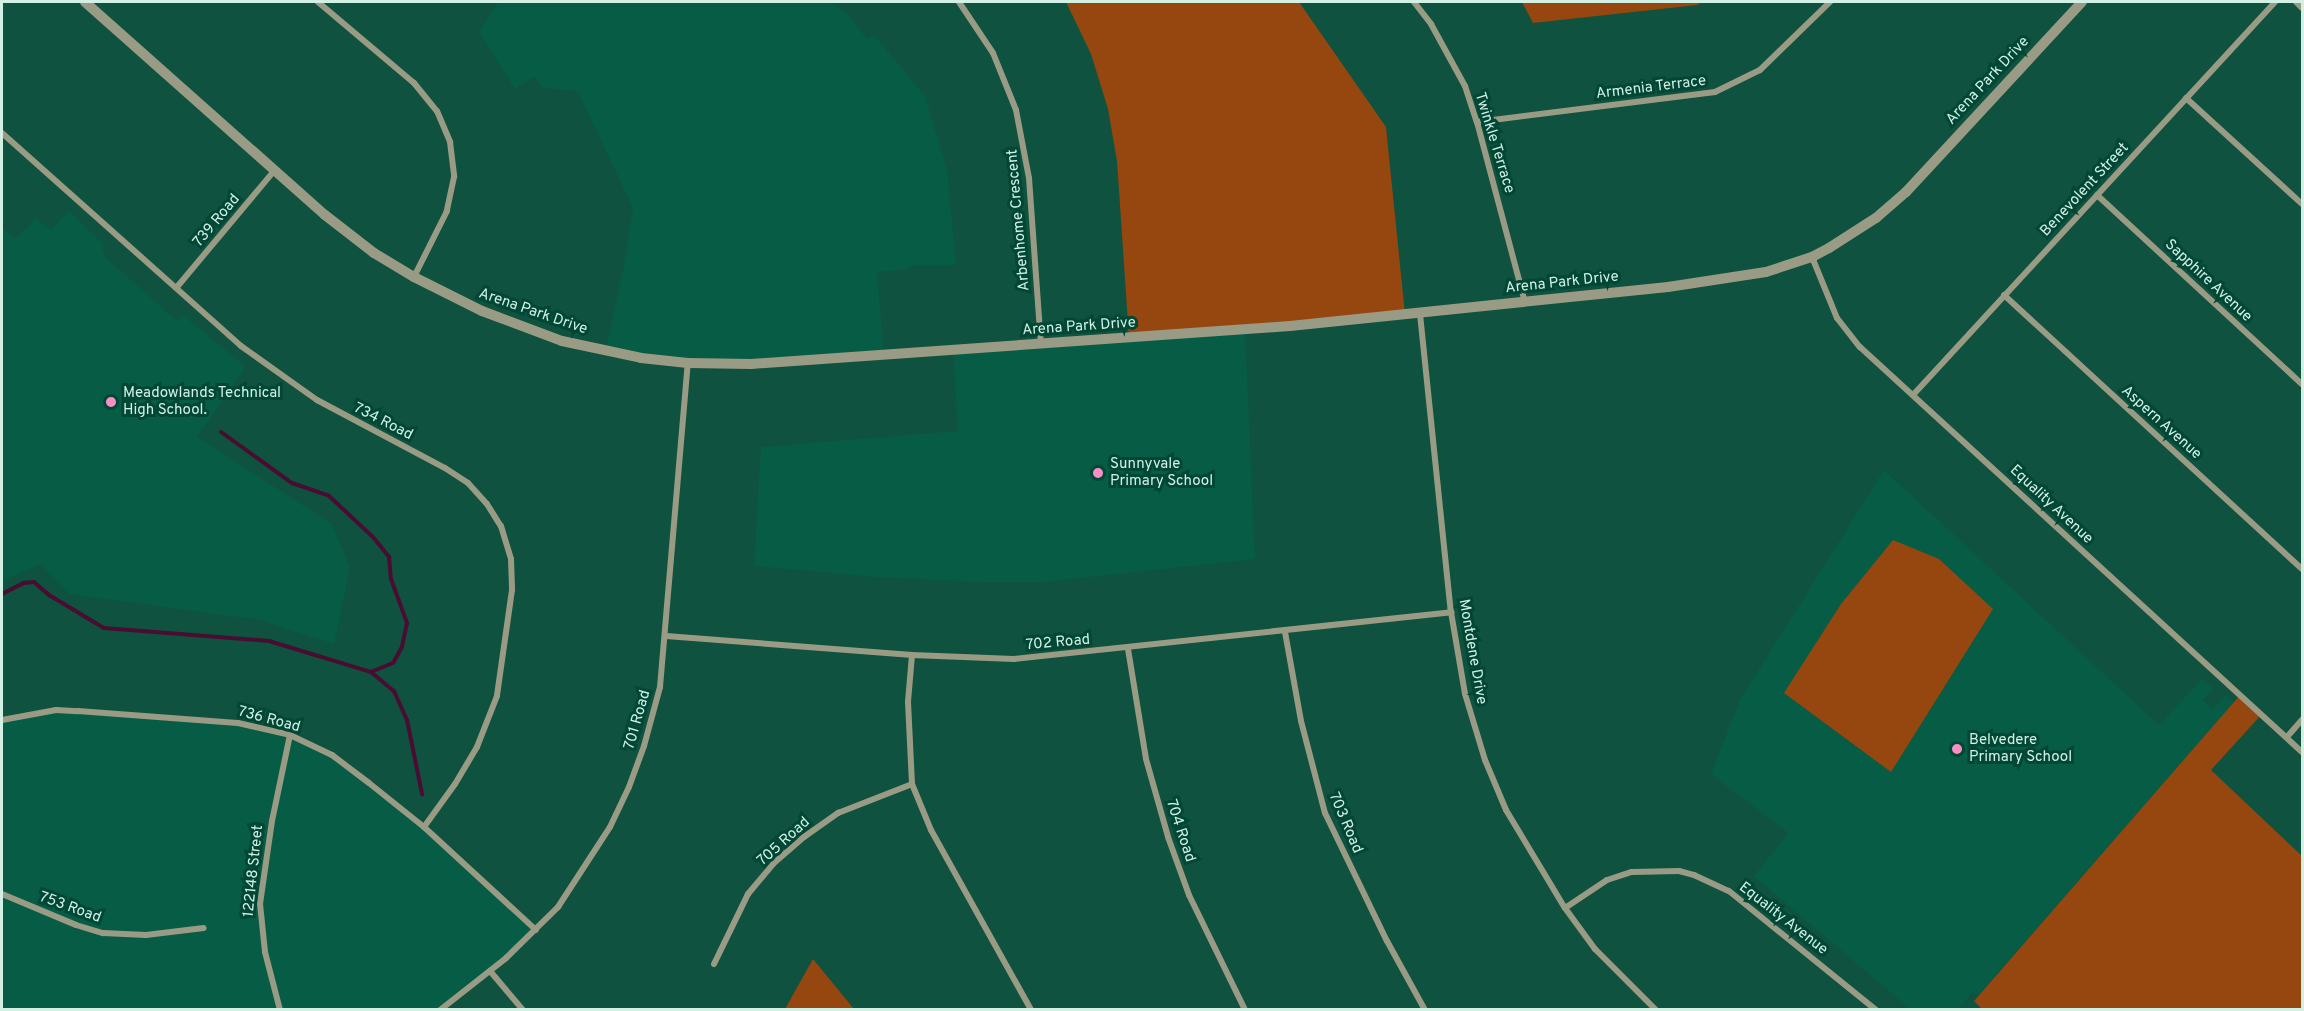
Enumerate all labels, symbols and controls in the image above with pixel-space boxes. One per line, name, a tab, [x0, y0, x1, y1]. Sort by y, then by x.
street label: Arena Park Drive	[1943, 33, 2033, 129]
street label: Armenia Terrace	[1595, 72, 1707, 104]
street label: Twinkle Terrace	[1470, 90, 1518, 196]
street label: Benevolent Street	[2037, 139, 2133, 241]
street label: Arbenhome Crescent	[1004, 148, 1034, 292]
street label: 739 Road	[190, 191, 244, 251]
street label: Sapphire Avenue	[2160, 236, 2256, 326]
street label: Arena Park Drive	[1504, 268, 1620, 298]
street label: Arena Park Drive	[476, 285, 590, 339]
street label: Arena Park Drive	[1022, 314, 1136, 340]
street label: Aspern Avenue	[2117, 382, 2205, 464]
place label: Meadowlands Technical High School.	[123, 384, 282, 419]
marker: Meadowlands Technical High School.	[104, 395, 118, 409]
street label: 734 Road	[350, 399, 416, 445]
place label: Sunnyvale Primary School	[1110, 455, 1213, 490]
street label: Equality Avenue	[2005, 462, 2097, 548]
marker: Sunnyvale Primary School	[1091, 466, 1105, 480]
street label: Montdene Drive	[1454, 598, 1490, 706]
street label: 702 Road	[1025, 631, 1091, 655]
street label: 701 Road	[621, 688, 655, 752]
street label: 736 Road	[236, 703, 302, 737]
place label: Belvedere Primary School	[1969, 731, 2072, 766]
marker: Belvedere Primary School	[1950, 742, 1964, 756]
street label: 703 Road	[1324, 790, 1366, 856]
street label: 704 Road	[1161, 798, 1199, 864]
street label: 705 Road	[754, 814, 814, 870]
street label: 122148 Street	[240, 824, 268, 918]
street label: Equality Avenue	[1735, 879, 1831, 959]
street label: 753 Road	[37, 889, 103, 927]

